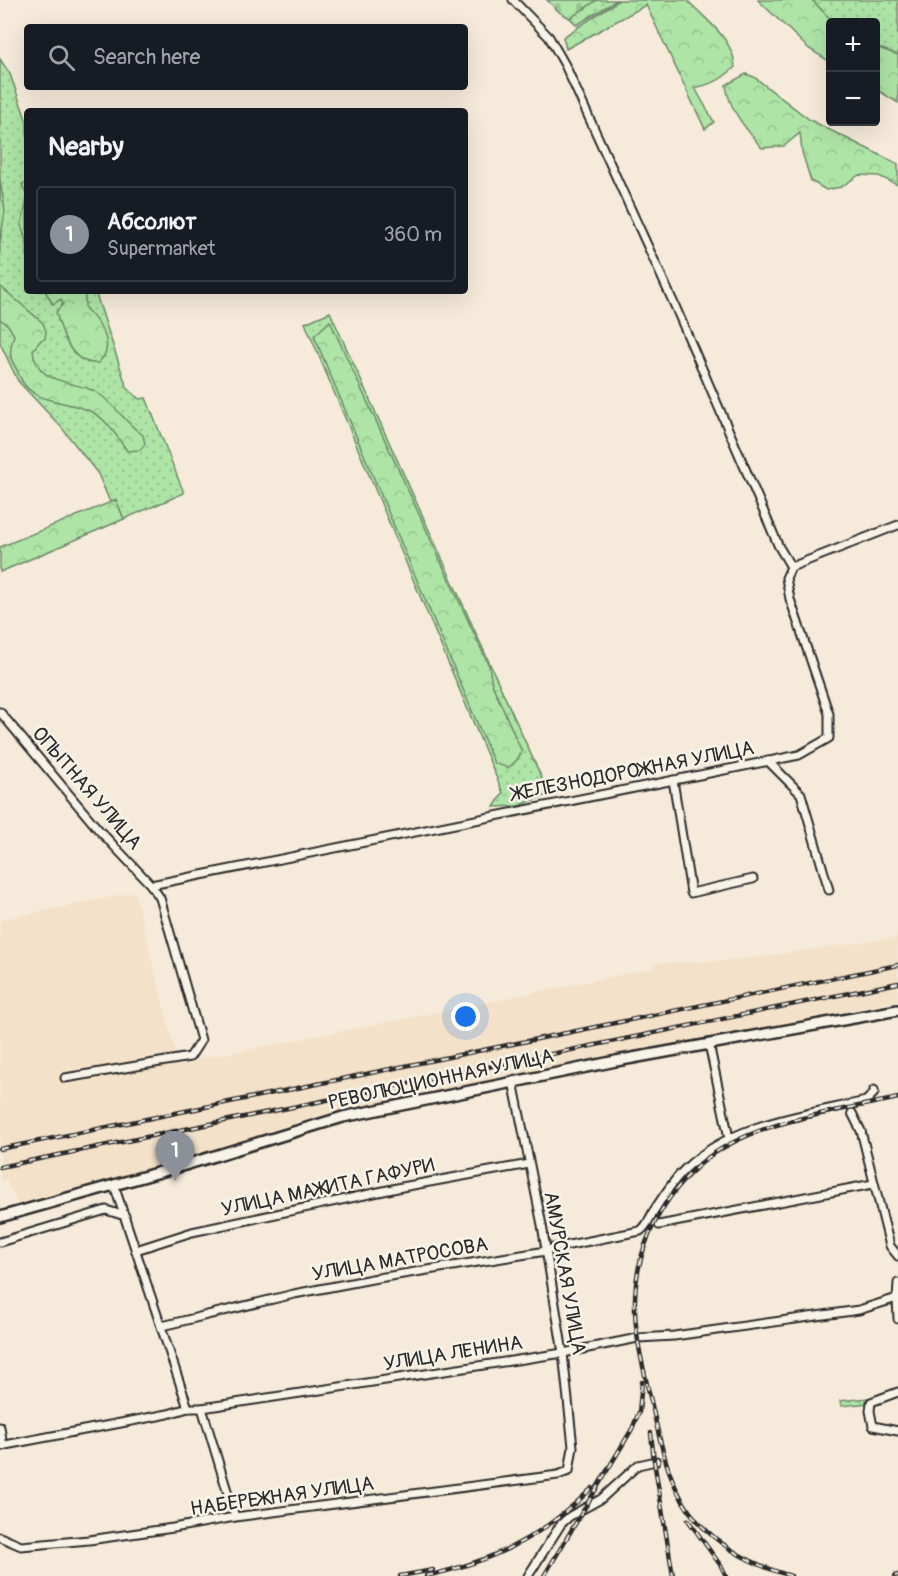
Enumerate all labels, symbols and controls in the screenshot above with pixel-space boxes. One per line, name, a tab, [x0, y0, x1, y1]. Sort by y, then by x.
map controls	[826, 18, 880, 126]
button: +	[826, 18, 880, 72]
search box	[24, 24, 468, 90]
icon: search	[45, 41, 78, 74]
text: Search here	[93, 43, 200, 71]
button: −	[826, 72, 880, 126]
text: Nearby	[48, 131, 124, 163]
text: Абсолют	[107, 208, 197, 236]
text: 1	[66, 222, 73, 247]
text: 360 m	[383, 222, 442, 247]
text: Supermarket	[107, 236, 216, 261]
street label: ОПЫТНАЯ УЛИЦА	[27, 721, 147, 855]
street label: ЖЕЛЕЗНОДОРОЖНАЯ УЛИЦА	[507, 735, 756, 807]
your location	[451, 1002, 480, 1031]
street label: РЕВОЛЮЦИОННАЯ УЛИЦА	[326, 1043, 556, 1115]
pin: 1	[156, 1132, 195, 1181]
street label: УЛИЦА МАЖИТА ГАФУРИ	[219, 1152, 437, 1222]
street label: АМУРСКАЯ УЛИЦА	[538, 1189, 592, 1357]
street label: УЛИЦА МАТРОСОВА	[310, 1231, 490, 1287]
street label: УЛИЦА ЛЕНИНА	[382, 1330, 524, 1376]
street label: НАБЕРЕЖНАЯ УЛИЦА	[189, 1471, 375, 1521]

